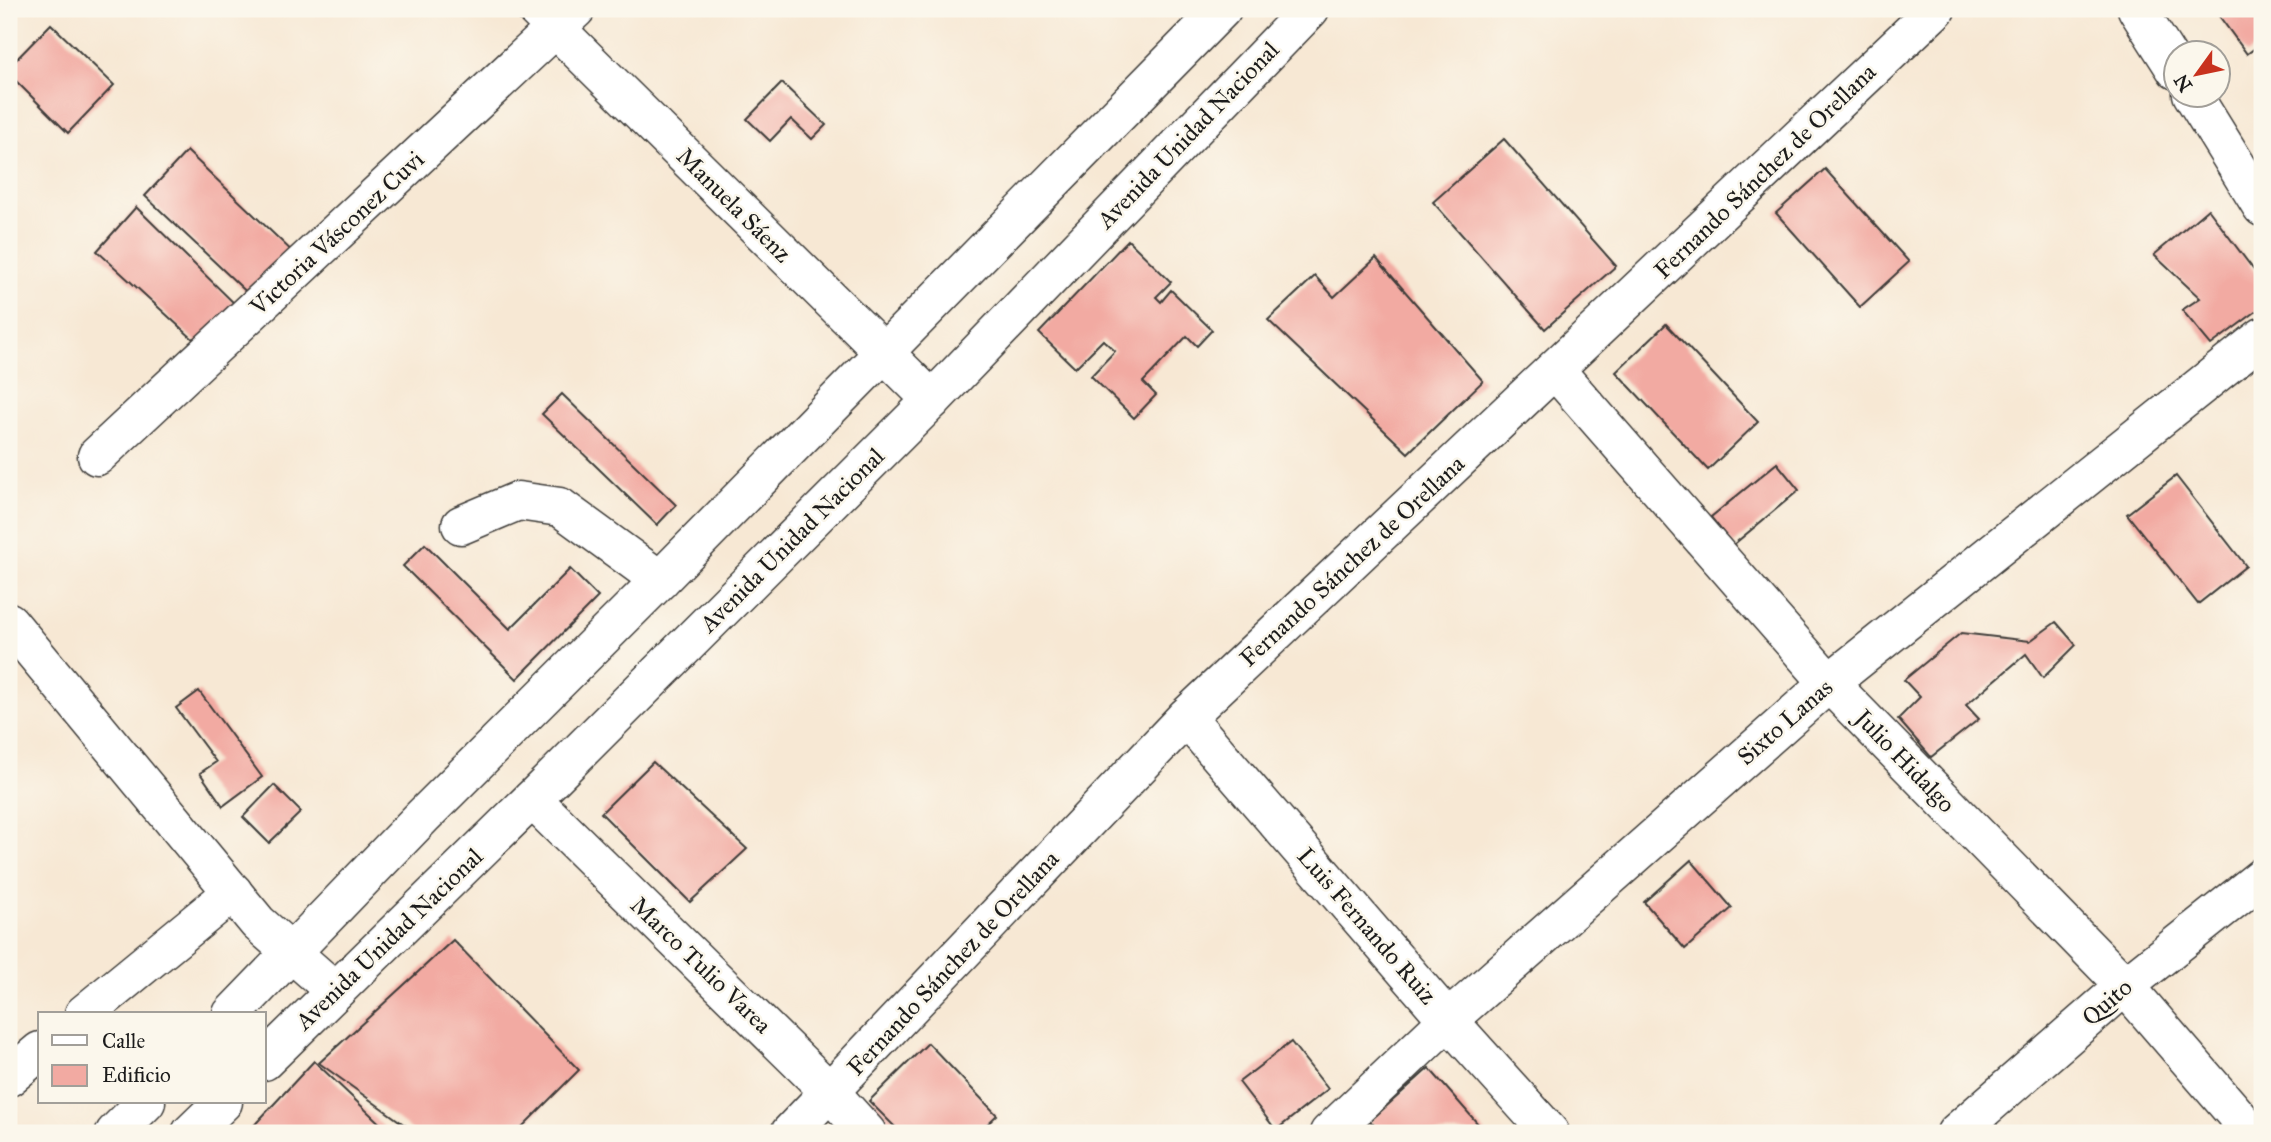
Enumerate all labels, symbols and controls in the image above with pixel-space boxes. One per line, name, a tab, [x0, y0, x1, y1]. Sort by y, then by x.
street label: Avenida Unidad Nacional	[1090, 35, 1286, 236]
north arrow	[2162, 38, 2232, 108]
street label: Fernando Sánchez de Orellana	[1648, 56, 1883, 285]
text: N	[2169, 70, 2197, 96]
street label: Manuela Sáenz	[670, 141, 798, 269]
street label: Victoria Vásconez Cuvi	[243, 144, 431, 322]
street label: Avenida Unidad Nacional	[693, 441, 891, 639]
street label: Fernando Sánchez de Orellana	[1233, 448, 1471, 673]
street label: Sixto Lanas	[1731, 672, 1839, 772]
street label: Julio Hidalgo	[1846, 701, 1962, 819]
street label: Avenida Unidad Nacional	[288, 841, 489, 1037]
street label: Luis Fernando Ruiz	[1291, 841, 1443, 1011]
street label: Fernando Sánchez de Orellana	[841, 844, 1066, 1082]
street label: Marco Tulio Varea	[624, 890, 778, 1040]
street label: Quito	[2076, 972, 2138, 1032]
legend	[38, 1012, 266, 1104]
text: Calle	[102, 1028, 145, 1054]
text: Edificio	[102, 1062, 171, 1088]

